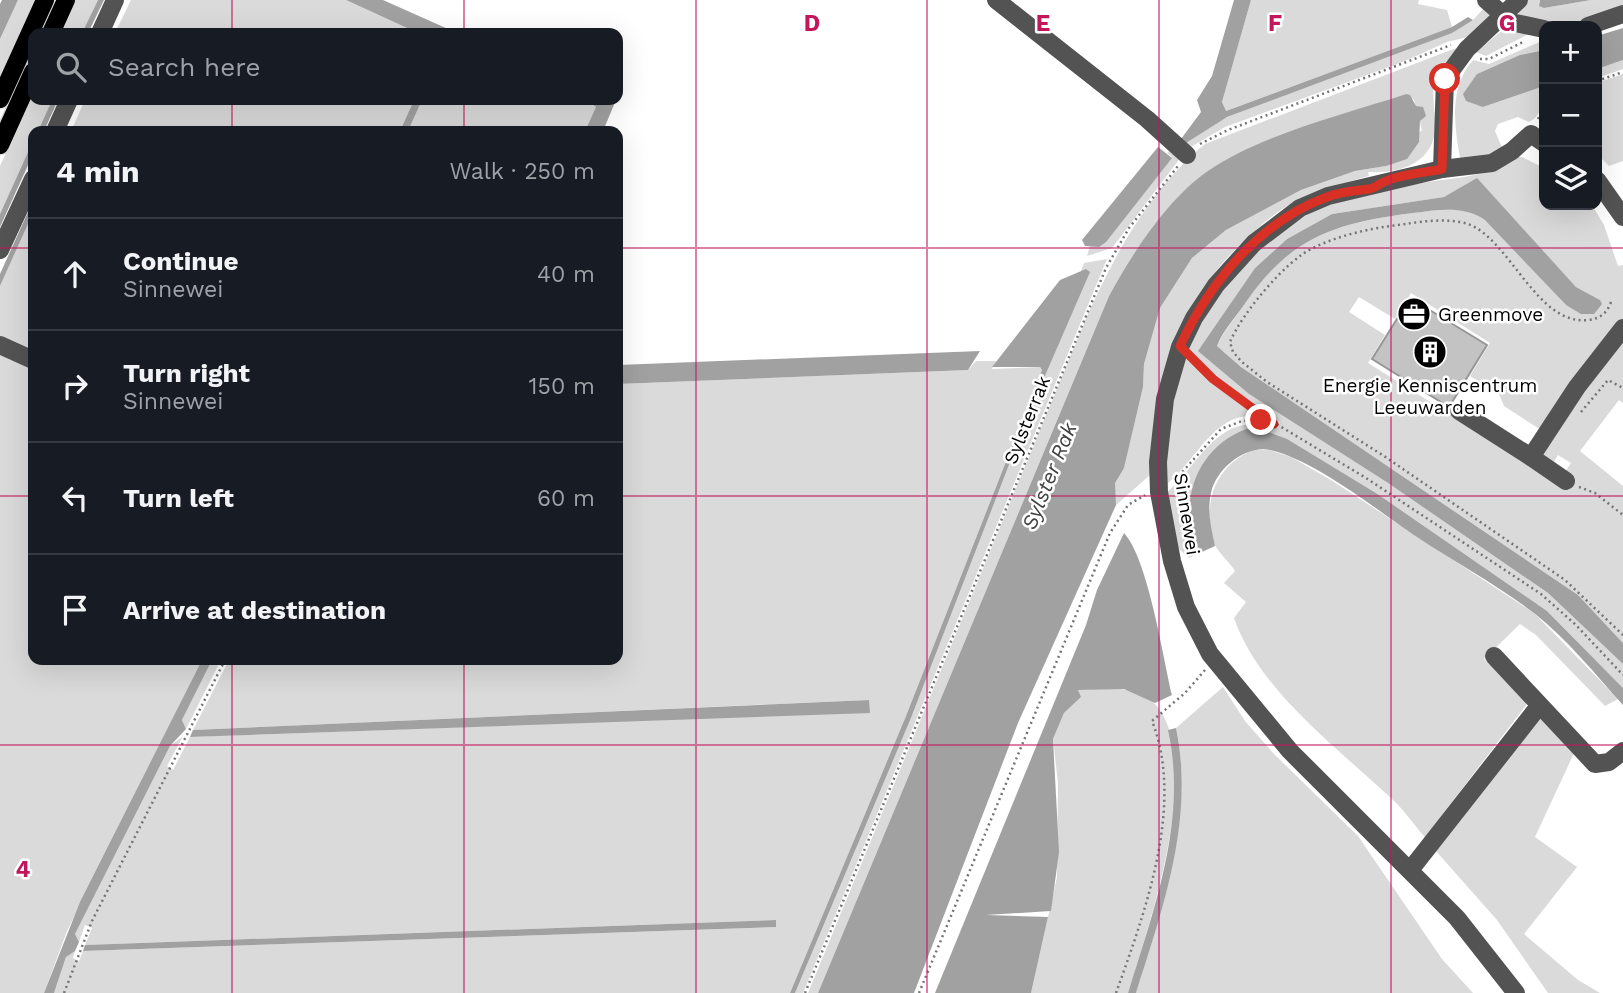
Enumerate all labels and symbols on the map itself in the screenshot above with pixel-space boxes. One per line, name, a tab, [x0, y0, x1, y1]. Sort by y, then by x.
text: D	[804, 10, 820, 37]
text: E	[1036, 10, 1050, 37]
text: F	[1268, 10, 1282, 37]
text: G	[1499, 10, 1515, 37]
route start	[1429, 63, 1460, 94]
office icon: Greenmove	[1395, 295, 1433, 333]
place label: Greenmove	[1438, 303, 1543, 326]
building icon: Energie Kenniscentrum Leeuwarden	[1411, 333, 1449, 371]
street label: Sylsterrak	[999, 372, 1055, 467]
place label: Energie Kenniscentrum Leeuwarden	[1323, 374, 1537, 419]
route end	[1245, 404, 1276, 435]
water label: Sylster Rak	[1016, 418, 1082, 533]
street label: Sinnewei	[1169, 471, 1205, 557]
text: 4	[16, 856, 31, 883]

